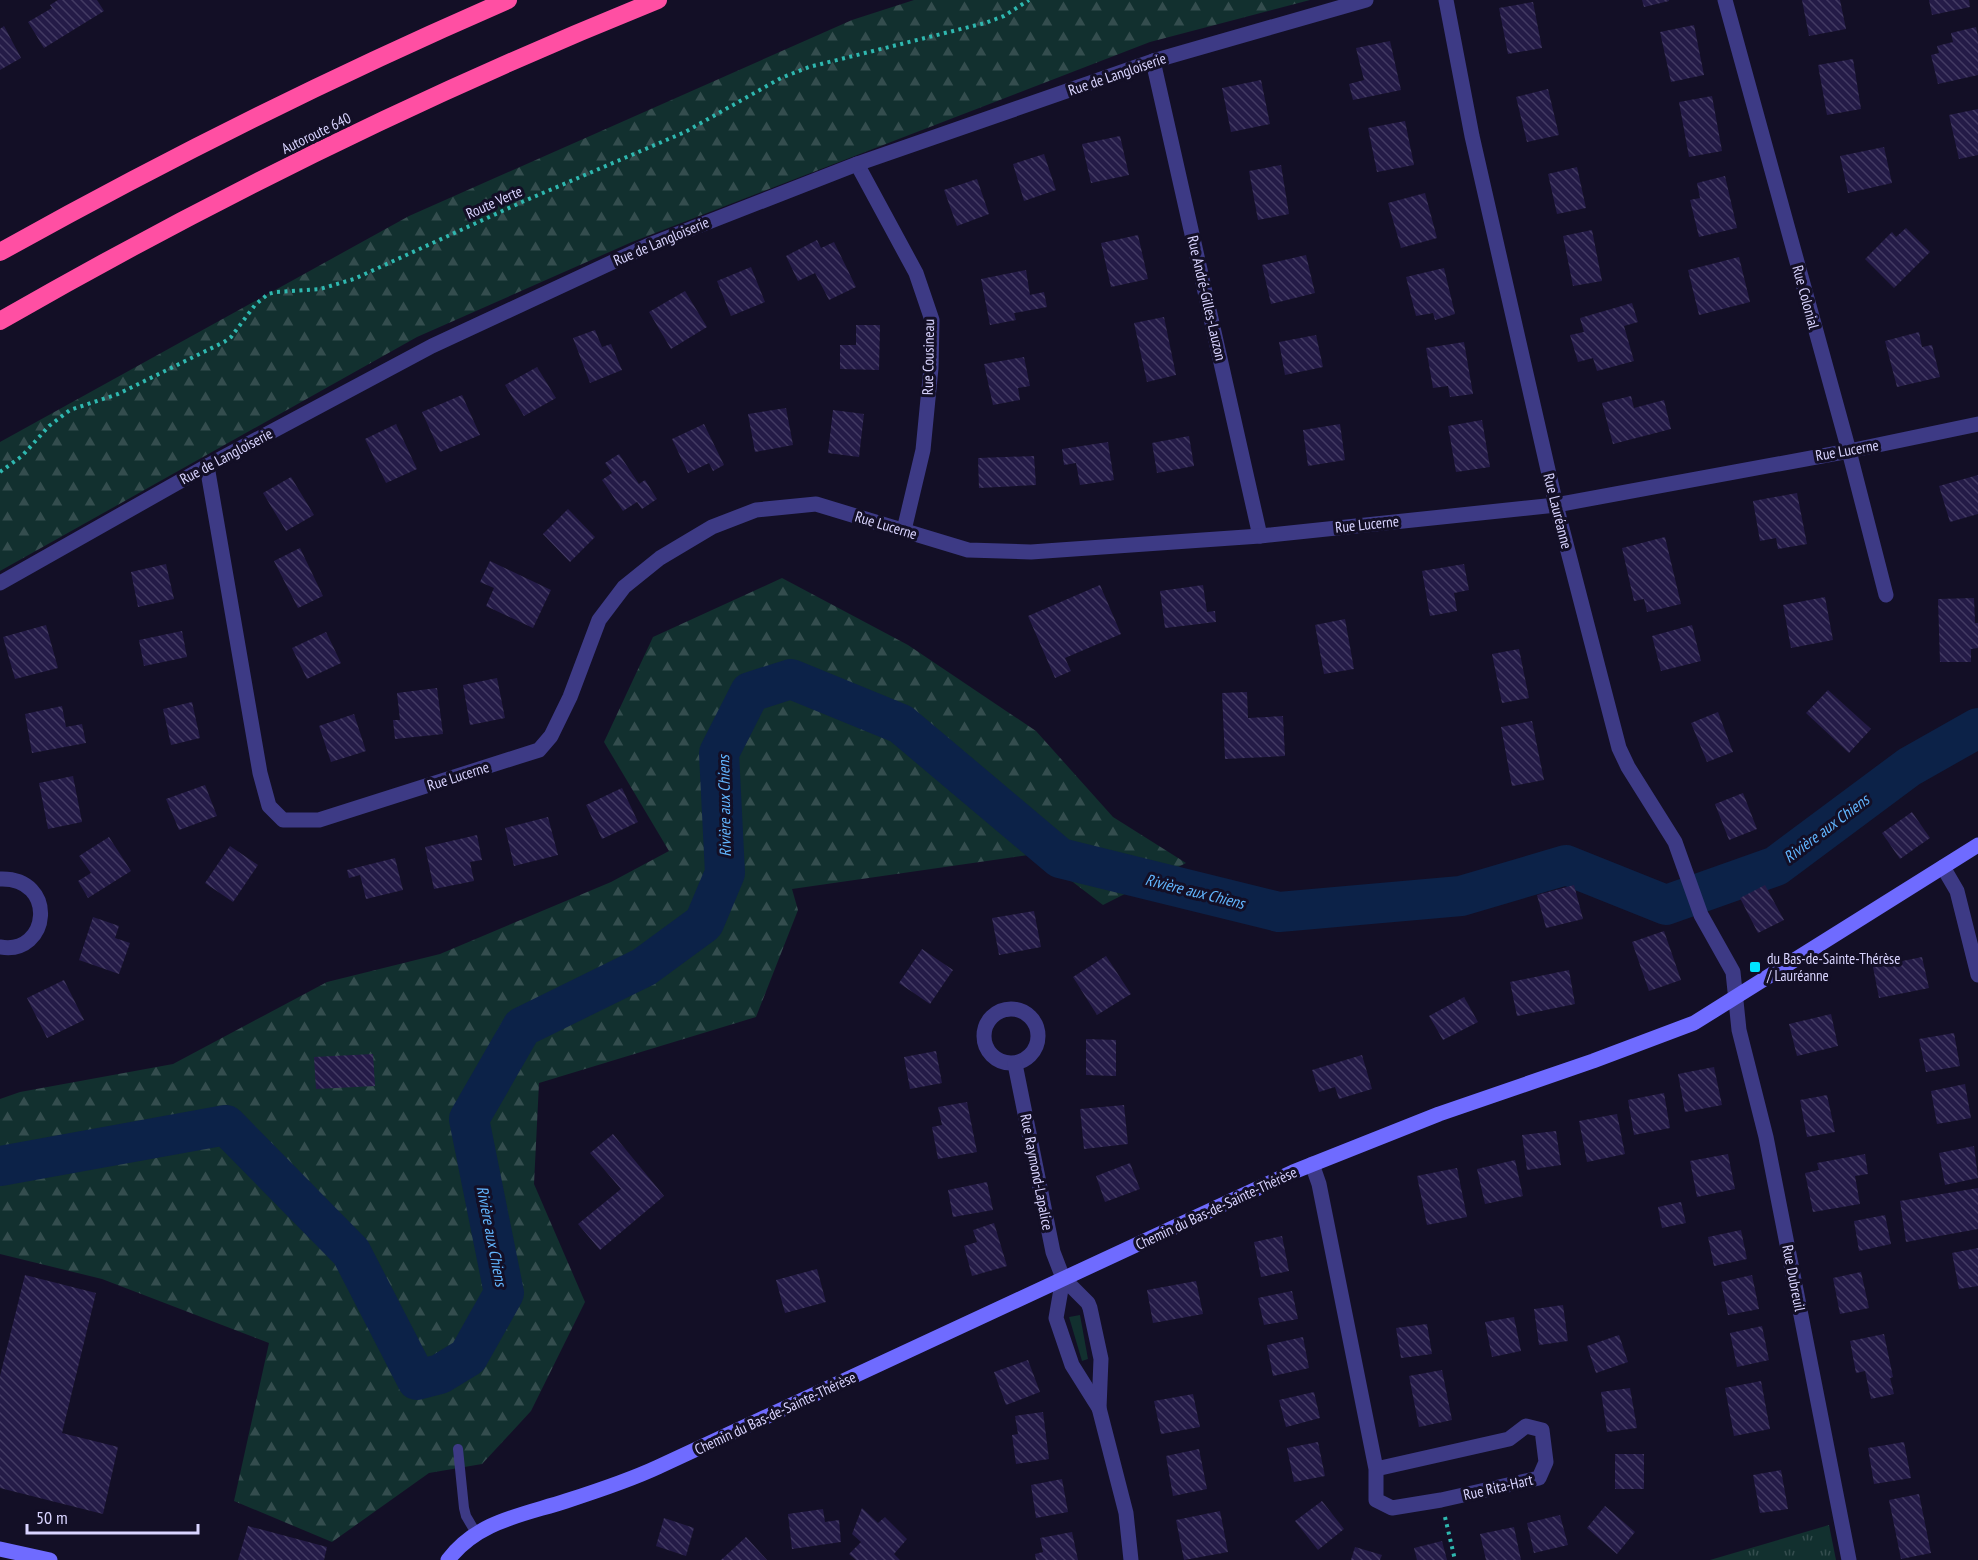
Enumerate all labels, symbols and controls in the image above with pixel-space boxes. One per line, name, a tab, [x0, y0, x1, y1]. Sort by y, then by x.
street label: Rue de Langloiserie	[1066, 48, 1168, 100]
street label: Autoroute 640	[278, 108, 354, 158]
street label: Route Verte	[463, 181, 525, 223]
street label: Rue de Langloiserie	[610, 212, 712, 270]
street label: Rue André-Gilles-Lauzon	[1183, 234, 1231, 362]
street label: Rue Colonial	[1788, 263, 1824, 331]
street label: Rue Cousineau	[918, 319, 938, 395]
street label: Rue de Langloiserie	[176, 424, 276, 488]
street label: Rue Lucerne	[1814, 435, 1880, 465]
street label: Rue Lauréanne	[1539, 471, 1577, 551]
street label: Rue Lucerne	[853, 507, 919, 543]
street label: Rue Lucerne	[1334, 511, 1400, 537]
water label: Rivière aux Chiens	[713, 753, 735, 857]
street label: Rue Lucerne	[425, 757, 491, 795]
water label: Rivière aux Chiens	[1779, 788, 1874, 867]
water label: Rivière aux Chiens	[1143, 869, 1248, 913]
place label: du Bas-de-Sainte-Thérèse / Lauréanne	[1766, 949, 1900, 985]
marker: du Bas-de-Sainte-Thérèse / Lauréanne	[1748, 960, 1762, 974]
street label: Rue Raymond-Lapalice	[1016, 1112, 1058, 1232]
street label: Chemin du Bas-de-Sainte-Thérèse	[1132, 1162, 1300, 1254]
water label: Rivière aux Chiens	[472, 1184, 512, 1289]
street label: Rue Dubreuil	[1778, 1243, 1810, 1313]
street label: Chemin du Bas-de-Sainte-Thérèse	[691, 1367, 859, 1459]
street label: Rue Rita-Hart	[1461, 1470, 1535, 1504]
scale bar	[27, 1497, 198, 1535]
text: 50 m	[36, 1506, 68, 1529]

